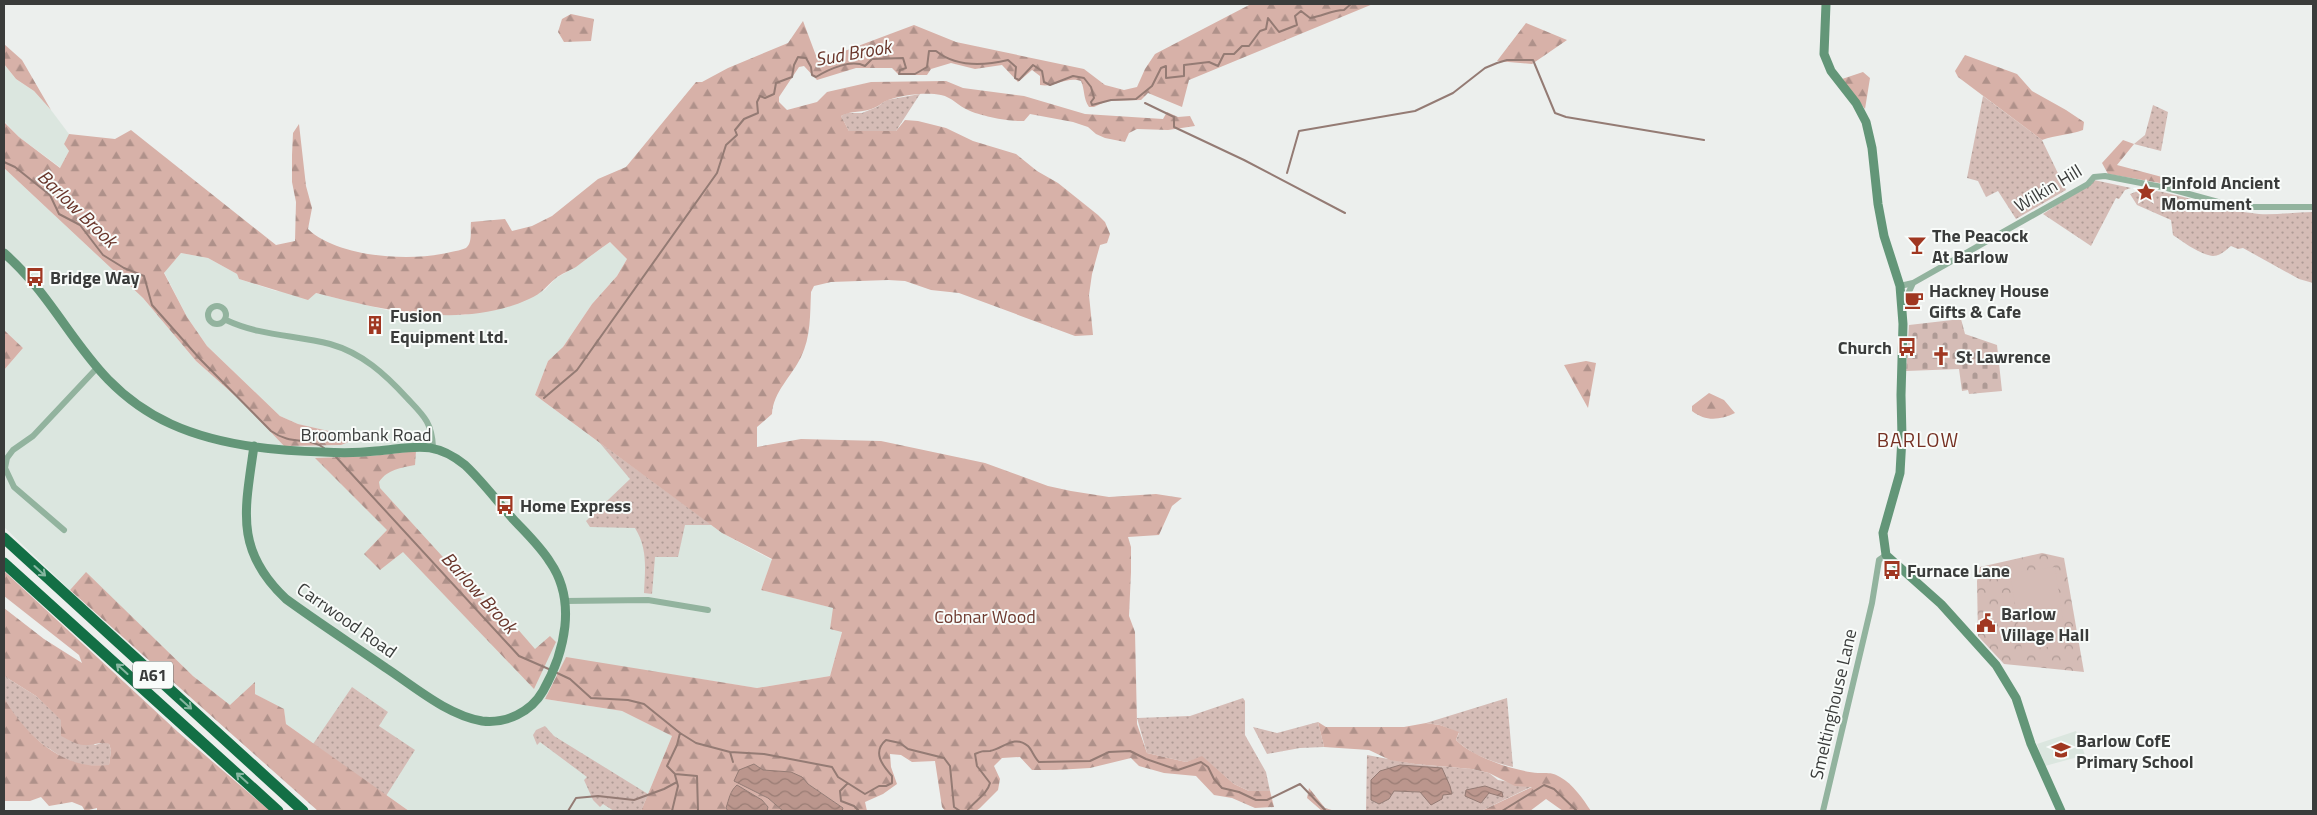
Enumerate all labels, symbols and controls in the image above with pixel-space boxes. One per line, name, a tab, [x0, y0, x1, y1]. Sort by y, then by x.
water label: Sud Brook	[813, 31, 896, 73]
street label: Wilkin Hill	[2009, 157, 2087, 219]
water label: Barlow Brook	[31, 162, 127, 256]
place label: Pinfold Ancient Momument	[2161, 169, 2280, 217]
place icon: Pinfold Ancient Momument	[2135, 181, 2157, 203]
place label: The Peacock At Barlow	[1932, 222, 2029, 270]
bar icon: The Peacock At Barlow	[1906, 234, 1928, 256]
place label: Bridge Way	[50, 264, 139, 291]
bus stop icon: Bridge Way	[24, 266, 46, 288]
place label: Hackney House Gifts & Cafe	[1929, 277, 2049, 325]
cafe icon: Hackney House Gifts & Cafe	[1903, 289, 1925, 311]
place label: Fusion Equipment Ltd.	[390, 302, 508, 350]
building icon: Fusion Equipment Ltd.	[364, 314, 386, 336]
place label: Church	[1838, 334, 1892, 361]
bus stop icon: Church	[1896, 336, 1918, 358]
place label: St Lawrence	[1956, 343, 2051, 370]
church icon: St Lawrence	[1930, 345, 1952, 367]
street label: Broombank Road	[301, 421, 431, 448]
district label: BARLOW	[1877, 424, 1959, 455]
place label: Home Express	[520, 492, 631, 519]
bus stop icon: Home Express	[494, 494, 516, 516]
water label: Barlow Brook	[435, 544, 527, 641]
place label: Furnace Lane	[1907, 557, 2010, 584]
bus stop icon: Furnace Lane	[1881, 559, 1903, 581]
one-way arrow	[33, 565, 46, 577]
street label: Carrwood Road	[292, 576, 402, 664]
place label: Barlow Village Hall	[2001, 600, 2089, 648]
park label: Cobnar Wood	[934, 603, 1036, 630]
public building icon: Barlow Village Hall	[1975, 612, 1997, 634]
street label: Smeltinghouse Lane	[1803, 626, 1863, 782]
road number: A61	[133, 662, 173, 688]
one-way arrow	[115, 663, 128, 675]
one-way arrow	[179, 698, 192, 710]
place label: Barlow CofE Primary School	[2076, 727, 2194, 775]
school or university icon: Barlow CofE Primary School	[2050, 739, 2072, 761]
one-way arrow	[235, 773, 248, 784]

